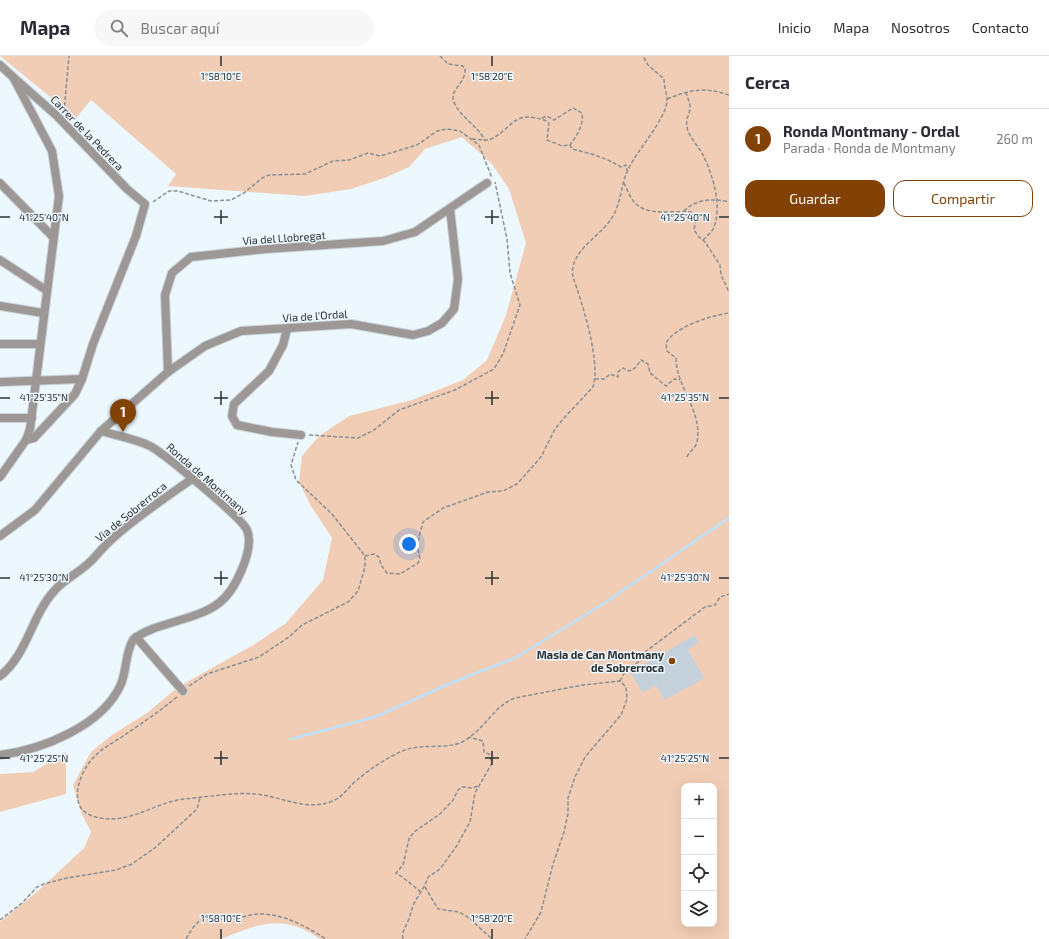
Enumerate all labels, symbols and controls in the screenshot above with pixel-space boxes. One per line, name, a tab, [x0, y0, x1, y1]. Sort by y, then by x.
search box	[94, 10, 374, 46]
text: Mapa	[20, 16, 70, 39]
icon: search	[108, 17, 130, 39]
text: Buscar aquí	[140, 19, 220, 37]
text: Inicio	[778, 19, 811, 36]
text: Mapa	[833, 19, 869, 36]
text: Nosotros	[891, 19, 950, 36]
text: Contacto	[972, 19, 1029, 36]
text: 1°58'10"E	[201, 70, 242, 82]
text: 1°58'20"E	[471, 70, 513, 82]
text: Cerca	[745, 72, 790, 92]
street label: Carrer de la Pedrera	[48, 92, 126, 173]
text: Ronda Montmany - Ordal	[783, 122, 960, 140]
text: 1	[755, 131, 761, 147]
text: 260 m	[996, 131, 1033, 147]
text: Parada · Ronda de Montmany	[783, 140, 956, 156]
button: Guardar	[745, 180, 885, 217]
button: Compartir	[893, 180, 1033, 217]
text: 41°25'40"N	[19, 211, 69, 223]
text: 41°25'40"N	[660, 211, 710, 223]
street label: Via del Llobregat	[242, 228, 326, 247]
street label: Via de l'Ordal	[282, 307, 349, 324]
text: 41°25'35"N	[20, 391, 68, 403]
text: 41°25'35"N	[661, 391, 709, 403]
pin: 1	[110, 399, 136, 432]
street label: Ronda de Montmany	[164, 440, 251, 517]
street label: Via de Sobrerroca	[92, 479, 169, 544]
your location	[399, 534, 419, 554]
text: 41°25'30"N	[20, 571, 69, 583]
text: 41°25'30"N	[661, 571, 710, 583]
place label: Masia de Can Montmany de Sobrerroca	[537, 648, 665, 674]
marker: Masia de Can Montmany de Sobrerroca	[667, 656, 677, 666]
text: 41°25'25"N	[20, 752, 68, 764]
text: 41°25'25"N	[661, 752, 709, 764]
map controls	[681, 783, 717, 927]
button: +	[681, 783, 717, 819]
button: −	[681, 819, 717, 855]
button: locate	[681, 855, 717, 891]
button: layers	[681, 891, 717, 927]
text: 1°58'10"E	[201, 912, 242, 924]
text: 1°58'20"E	[471, 912, 513, 924]

